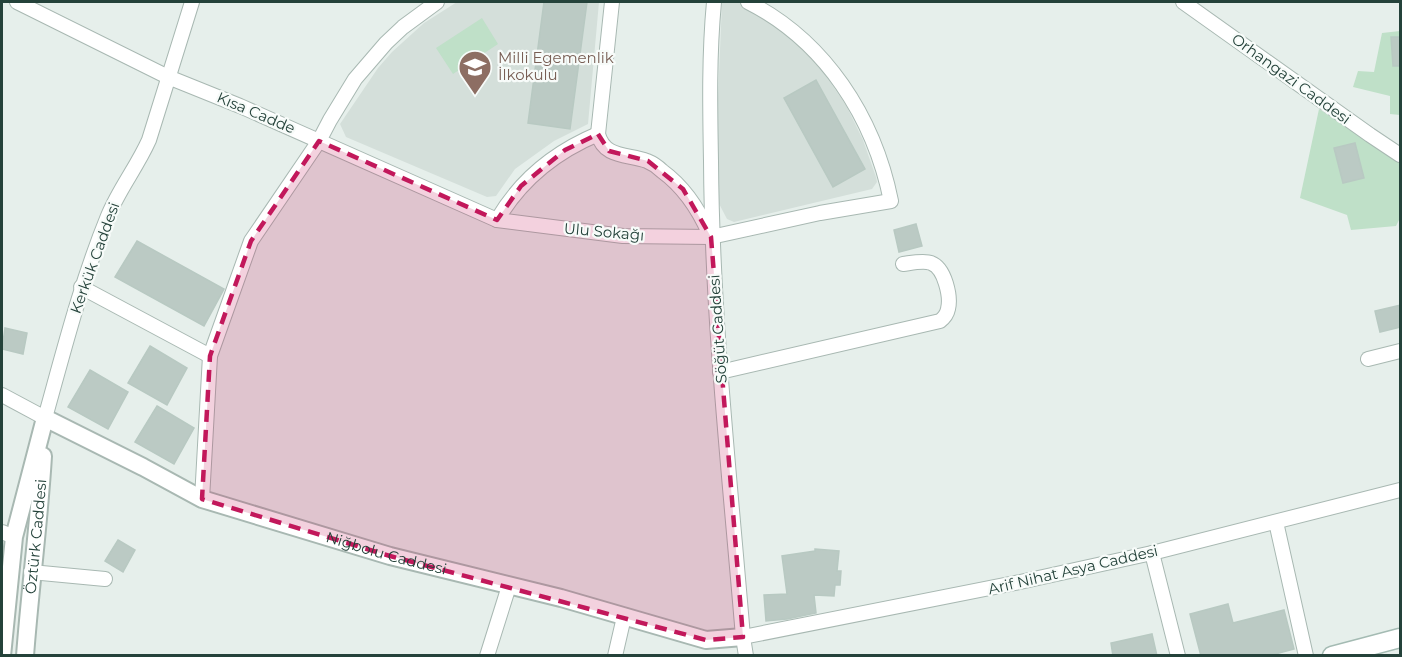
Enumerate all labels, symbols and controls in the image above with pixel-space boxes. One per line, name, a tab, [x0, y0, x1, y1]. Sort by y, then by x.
street label: Orhangazi Caddesi	[1228, 29, 1355, 128]
place label: Milli Egemenlik İlkokulu	[498, 48, 614, 84]
school or university icon: Milli Egemenlik İlkokulu	[457, 49, 493, 96]
street label: Kısa Cadde	[214, 87, 298, 138]
street label: Kerkük Caddesi	[66, 200, 124, 316]
street label: Ulu Sokağı	[563, 219, 645, 244]
street label: Söğüt Caddesi	[704, 274, 731, 384]
street label: Öztürk Caddesi	[21, 478, 50, 595]
street label: Niğbolu Caddesi	[324, 527, 449, 579]
street label: Arif Nihat Asya Caddesi	[986, 541, 1160, 598]

